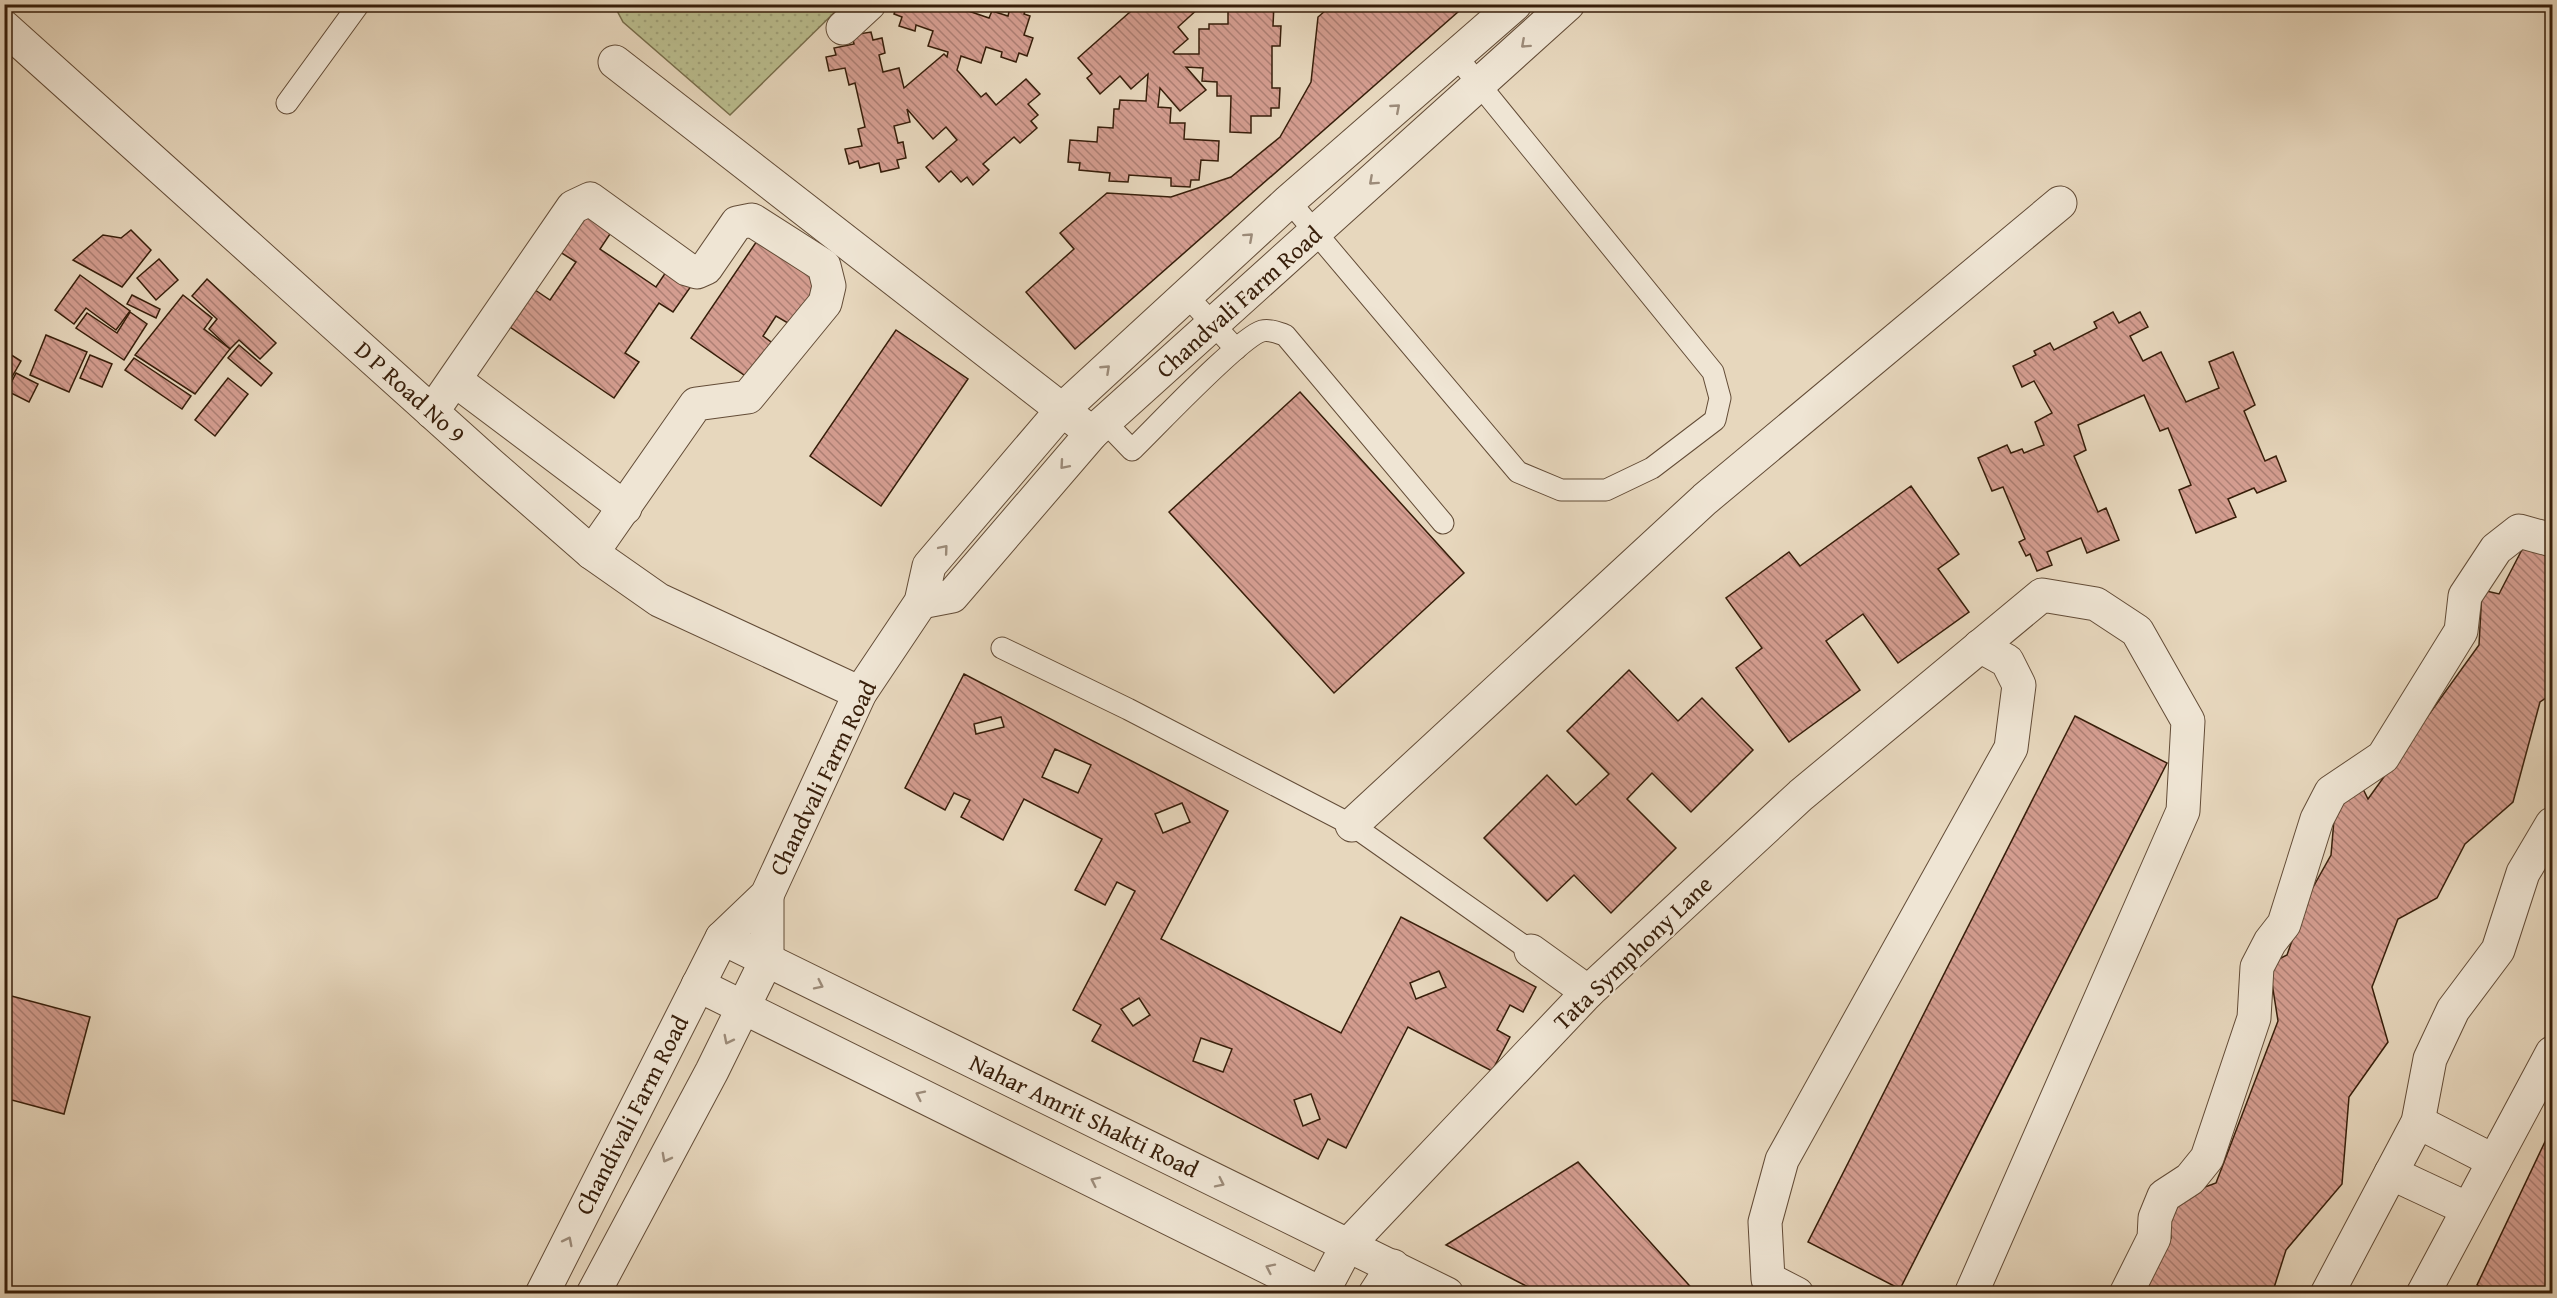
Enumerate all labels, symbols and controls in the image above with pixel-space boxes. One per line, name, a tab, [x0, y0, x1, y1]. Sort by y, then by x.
one-way arrow	[1521, 37, 1532, 48]
one-way arrow	[1389, 104, 1399, 115]
one-way arrow	[1370, 174, 1380, 185]
street label: Chandvali Farm Road	[1148, 217, 1330, 386]
one-way arrow	[1243, 233, 1253, 244]
street label: D P Road No 9	[347, 332, 473, 451]
one-way arrow	[1099, 365, 1109, 376]
one-way arrow	[1060, 458, 1071, 469]
one-way arrow	[936, 545, 947, 556]
street label: Chandvali Farm Road	[760, 674, 885, 881]
street label: Tata Symphony Lane	[1545, 867, 1720, 1038]
one-way arrow	[813, 977, 824, 989]
street label: Chandivali Farm Road	[566, 1009, 697, 1221]
one-way arrow	[723, 1033, 735, 1044]
street label: Nahar Amrit Shakti Road	[964, 1045, 1205, 1186]
one-way arrow	[915, 1091, 926, 1102]
one-way arrow	[662, 1152, 673, 1162]
one-way arrow	[1213, 1176, 1224, 1187]
one-way arrow	[1090, 1177, 1101, 1189]
one-way arrow	[561, 1237, 572, 1248]
one-way arrow	[1265, 1263, 1276, 1275]

